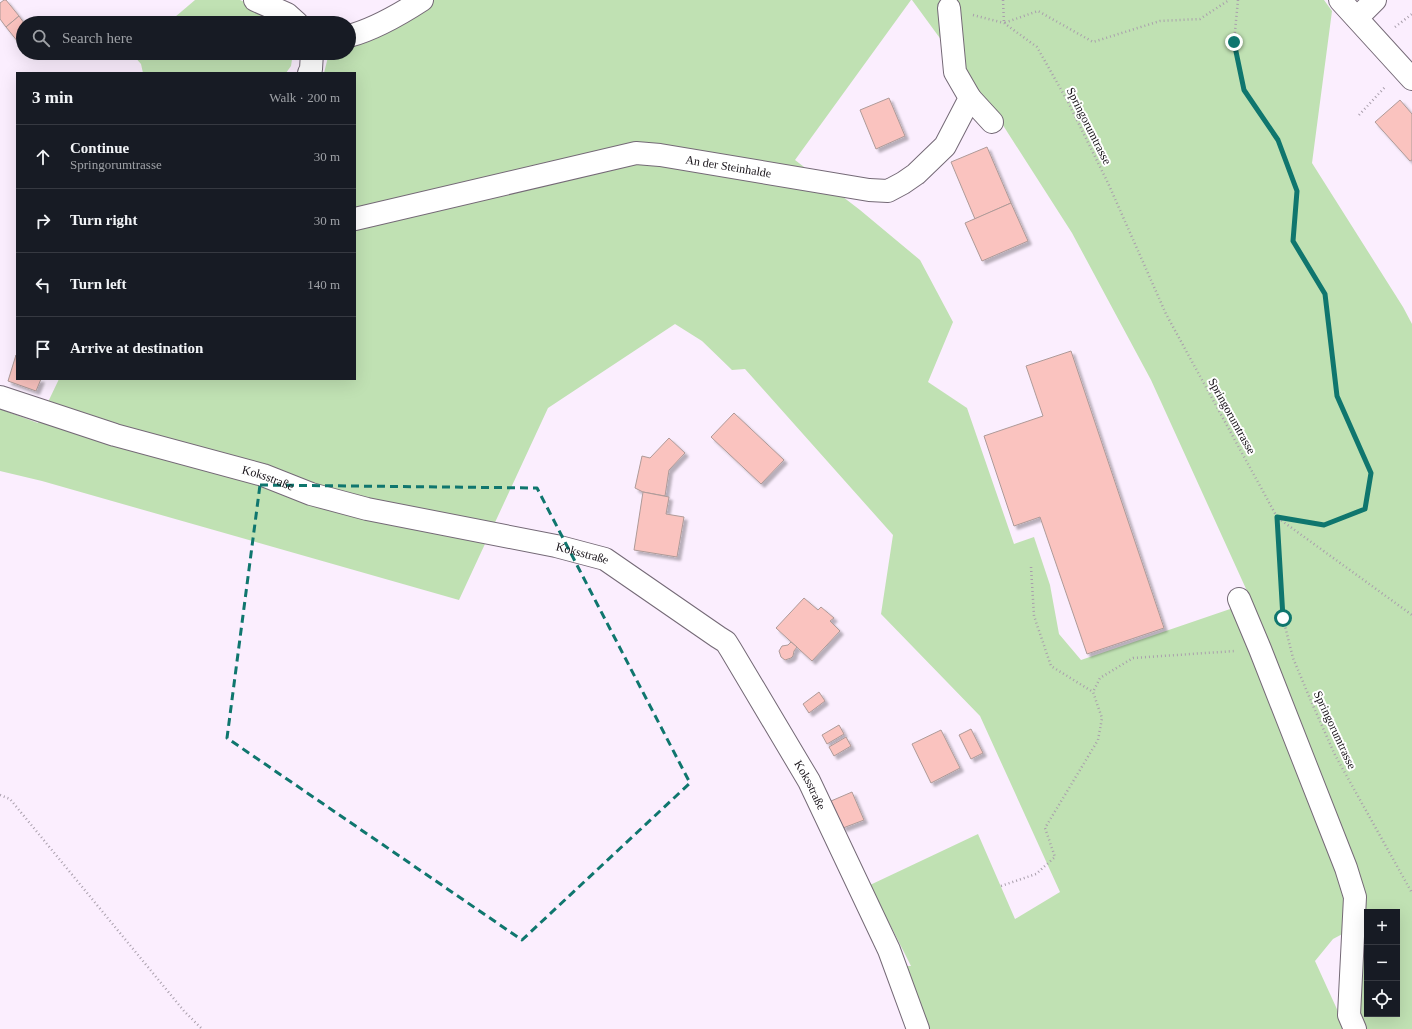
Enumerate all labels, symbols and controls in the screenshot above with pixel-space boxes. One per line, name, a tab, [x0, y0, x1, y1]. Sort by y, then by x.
search box	[16, 16, 356, 60]
icon: search	[30, 27, 52, 49]
text: Search here	[62, 30, 132, 46]
route end	[1225, 33, 1243, 51]
street label: Springorumtrasse	[1064, 85, 1114, 167]
text: 3 min	[32, 88, 73, 107]
text: Walk · 200 m	[269, 90, 340, 105]
text: Continue	[70, 140, 129, 156]
icon: ahead	[32, 146, 54, 168]
text: 30 m	[314, 149, 340, 164]
street label: An der Steinhalde	[684, 152, 772, 181]
text: Springorumtrasse	[70, 157, 162, 172]
icon: right	[32, 210, 54, 232]
text: Turn right	[70, 212, 137, 228]
text: 30 m	[314, 213, 340, 228]
icon: left	[32, 274, 54, 296]
text: Turn left	[70, 276, 127, 292]
text: 140 m	[307, 277, 340, 292]
icon: arrive	[32, 338, 54, 360]
text: Arrive at destination	[70, 340, 203, 356]
street label: Springorumtrasse	[1205, 376, 1259, 456]
street label: Koksstraße	[240, 463, 296, 494]
street label: Koksstraße	[555, 539, 612, 567]
route start	[1274, 609, 1292, 627]
street label: Springorumtrasse	[1311, 689, 1359, 771]
street label: Koksstraße	[791, 758, 829, 812]
map controls	[1364, 909, 1400, 1017]
button: +	[1364, 909, 1400, 945]
button: −	[1364, 945, 1400, 981]
button: locate	[1364, 981, 1400, 1017]

